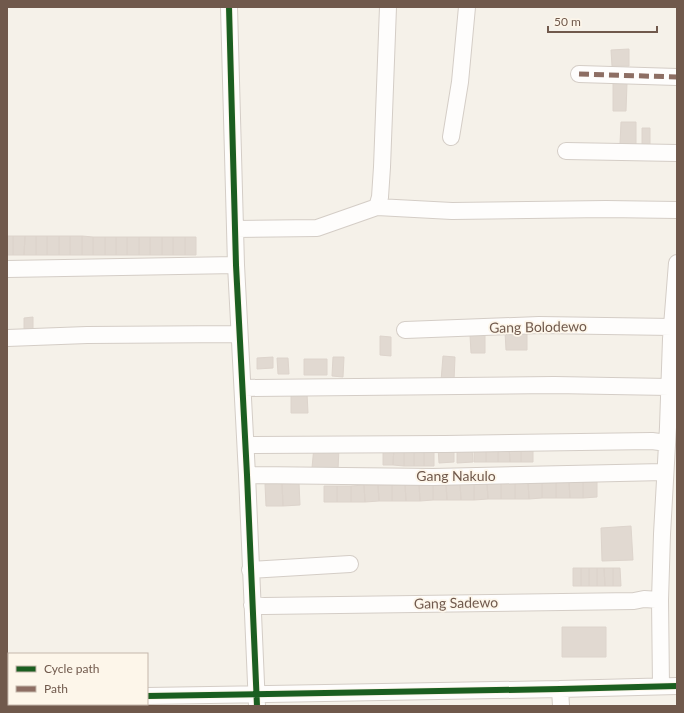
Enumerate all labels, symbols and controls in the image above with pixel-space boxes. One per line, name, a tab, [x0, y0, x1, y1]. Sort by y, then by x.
scale bar	[548, 8, 657, 34]
text: 50 m	[554, 14, 581, 29]
street label: Gang Bolodewo	[489, 317, 587, 336]
street label: Gang Nakulo	[416, 467, 496, 484]
street label: Gang Sadewo	[414, 593, 498, 612]
legend	[8, 653, 148, 705]
text: Cycle path	[44, 661, 99, 676]
text: Path	[44, 681, 68, 696]

